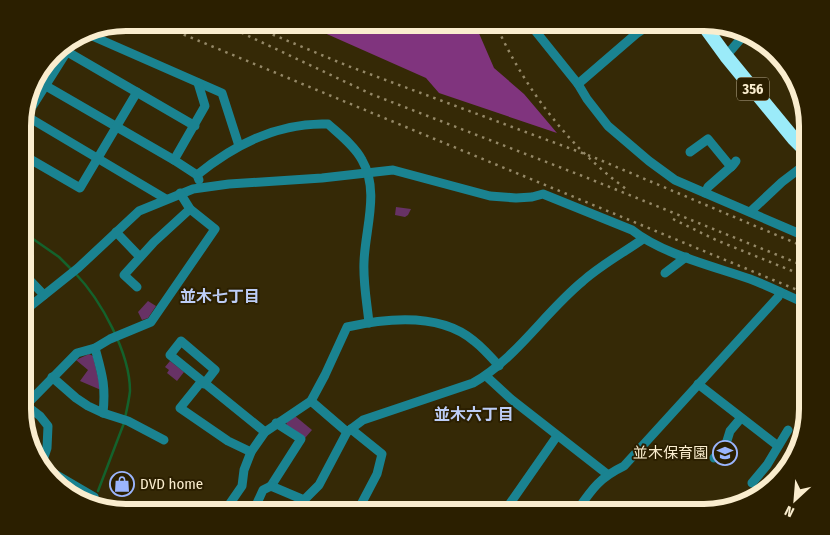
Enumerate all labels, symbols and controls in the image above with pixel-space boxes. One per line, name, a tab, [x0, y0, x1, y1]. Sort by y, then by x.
road number: 356	[737, 78, 769, 100]
district label: 並木七丁目	[180, 287, 260, 306]
district label: 並木六丁目	[434, 405, 514, 424]
school or university icon: 並木保育園	[712, 440, 738, 466]
place label: 並木保育園	[633, 444, 708, 462]
shop icon: DVD home	[109, 471, 135, 497]
place label: DVD home	[140, 475, 203, 493]
north arrow	[770, 475, 820, 525]
text: N	[782, 502, 797, 521]

